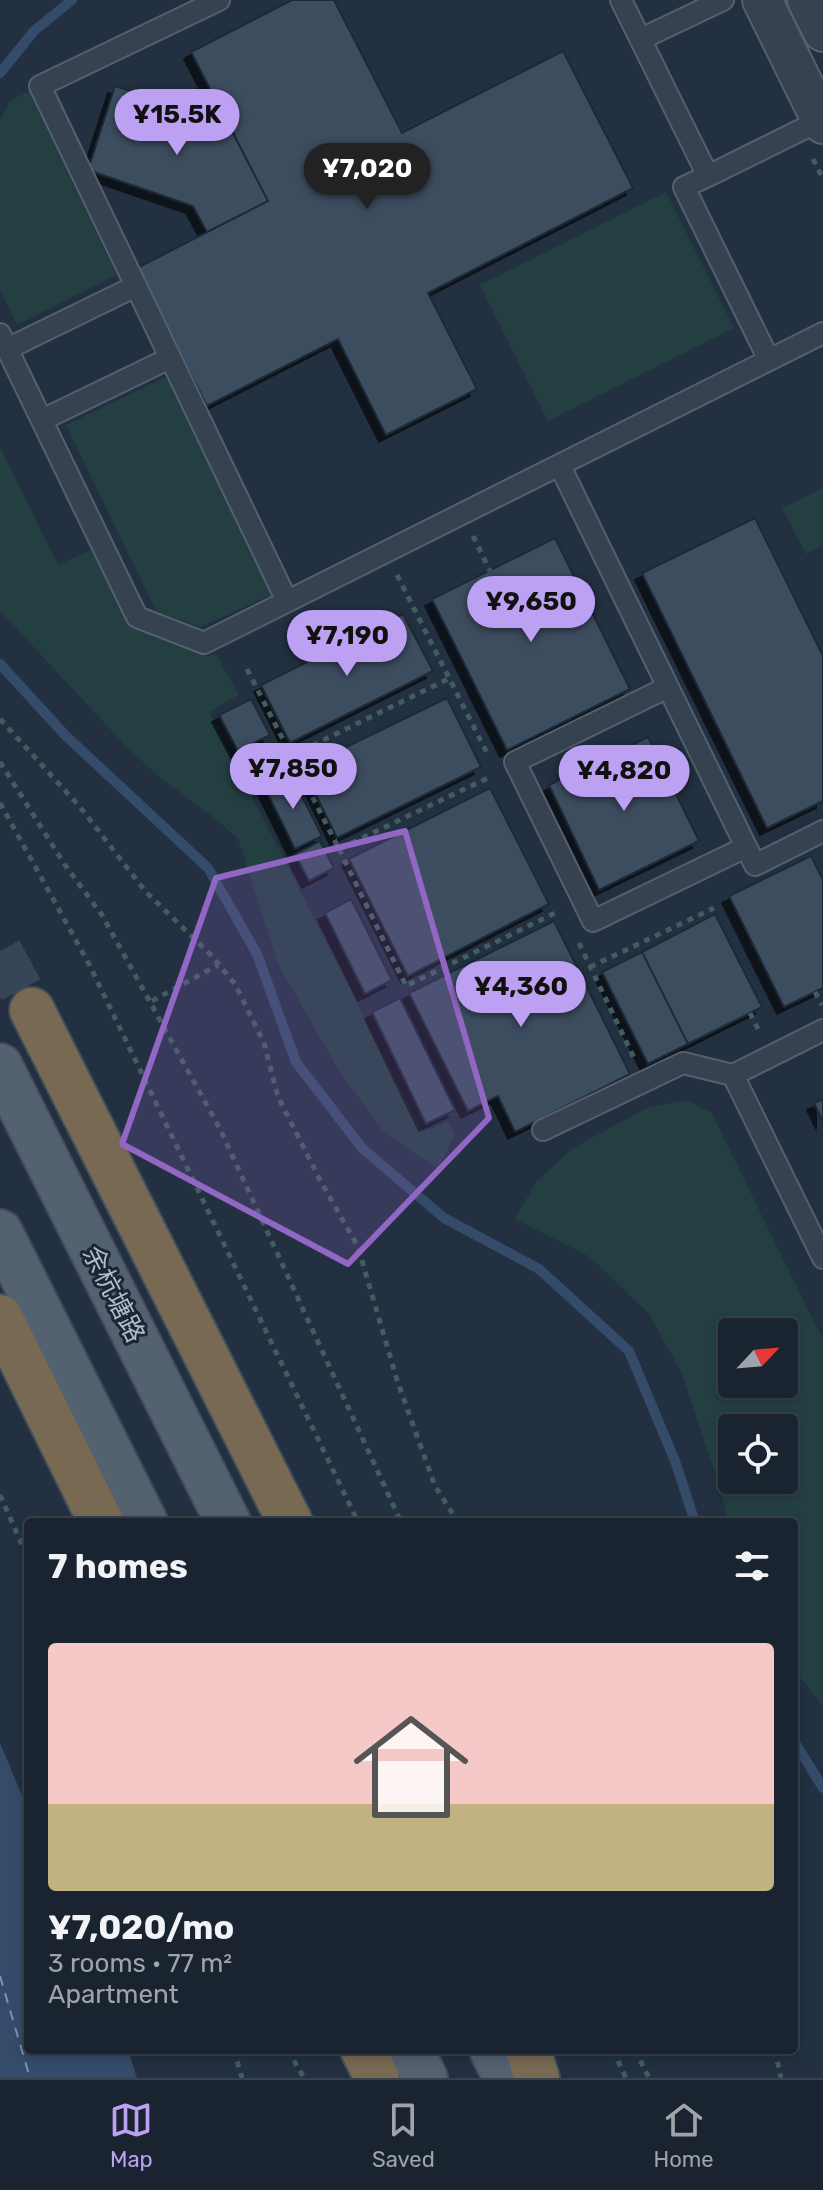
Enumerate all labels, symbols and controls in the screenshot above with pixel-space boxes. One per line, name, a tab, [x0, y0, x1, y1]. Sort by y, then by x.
pin: ¥15.5K	[112, 89, 242, 157]
text: ¥15.5K	[133, 99, 221, 130]
pin: ¥7,020	[302, 143, 432, 211]
text: ¥7,020	[322, 153, 412, 184]
pin: ¥9,650	[466, 576, 596, 644]
text: ¥9,650	[485, 586, 577, 617]
pin: ¥7,190	[282, 610, 412, 678]
text: ¥7,190	[305, 620, 389, 651]
pin: ¥7,850	[228, 743, 358, 811]
pin: ¥4,820	[559, 745, 689, 813]
text: ¥7,850	[248, 753, 338, 784]
text: ¥4,820	[577, 755, 671, 786]
pin: ¥4,360	[456, 961, 586, 1029]
text: ¥4,360	[474, 971, 568, 1002]
street label: 余杭塘路	[76, 1241, 151, 1348]
north arrow	[718, 1318, 798, 1398]
map controls	[718, 1318, 798, 1494]
button: locate	[718, 1414, 798, 1494]
icon: filters	[730, 1544, 774, 1588]
text: 7 homes	[48, 1546, 188, 1587]
icon: home	[339, 1695, 483, 1839]
text: ¥7,020/mo	[48, 1907, 234, 1948]
text: 3 rooms · 77 m²	[48, 1948, 232, 1979]
text: Apartment	[48, 1979, 179, 2010]
tab: Map	[109, 2098, 153, 2173]
tab: Saved	[372, 2098, 435, 2173]
tab: Home	[653, 2098, 714, 2173]

